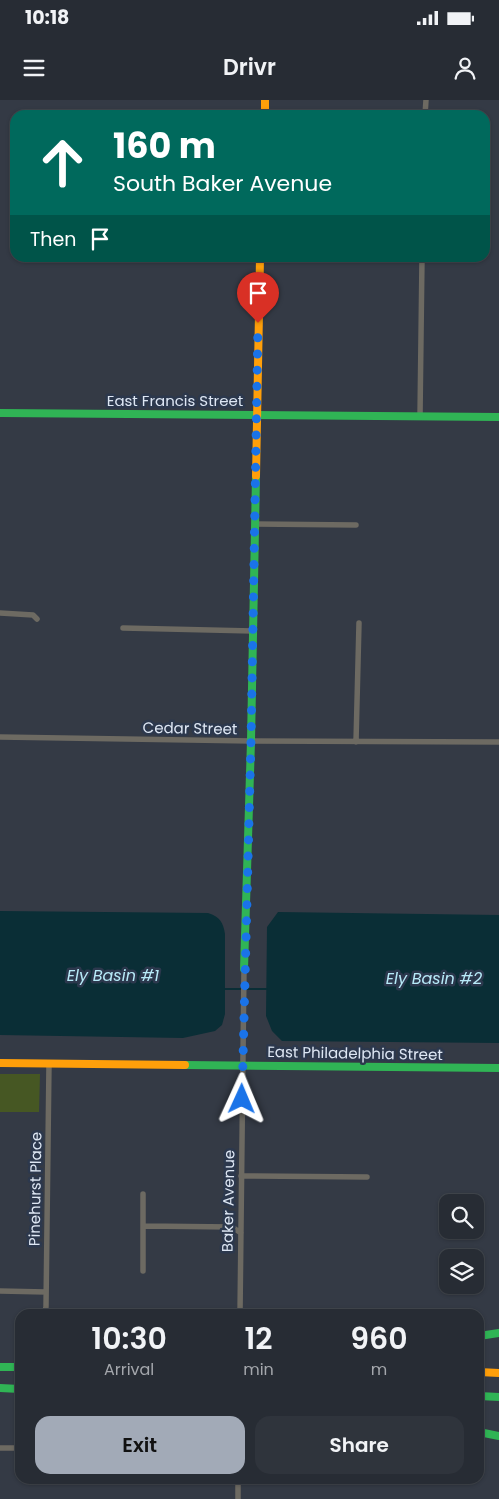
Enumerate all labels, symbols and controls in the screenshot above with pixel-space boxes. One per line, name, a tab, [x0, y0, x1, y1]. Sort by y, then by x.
text: 10:18	[25, 4, 69, 31]
text: Drivr	[223, 52, 276, 83]
icon: menu	[20, 54, 48, 82]
icon: person	[451, 54, 479, 82]
text: 160 m	[113, 121, 216, 170]
icon: ahead	[30, 130, 95, 195]
text: South Baker Avenue	[113, 168, 332, 199]
icon: arrive	[86, 225, 114, 253]
text: Then	[30, 226, 76, 253]
pin	[237, 272, 279, 323]
icon: arrive	[244, 279, 272, 307]
street label: East Francis Street	[107, 390, 243, 411]
street label: Cedar Street	[142, 717, 238, 739]
water label: Ely Basin #1	[67, 964, 159, 987]
water label: Ely Basin #2	[386, 967, 482, 990]
street label: East Philadelphia Street	[267, 1041, 443, 1065]
position arrow	[215, 1072, 267, 1124]
street label: Pinehurst Place	[24, 1132, 46, 1246]
street label: Baker Avenue	[217, 1150, 239, 1252]
map controls	[439, 1194, 484, 1294]
button: search	[439, 1194, 484, 1239]
button: layers	[439, 1249, 484, 1294]
text: 10:30	[91, 1317, 167, 1360]
text: 12	[244, 1317, 273, 1360]
text: 960	[350, 1317, 408, 1360]
text: Arrival	[104, 1358, 154, 1381]
text: min	[243, 1358, 274, 1381]
text: m	[371, 1358, 387, 1381]
button: Exit	[35, 1416, 245, 1474]
button: Share	[255, 1416, 464, 1474]

